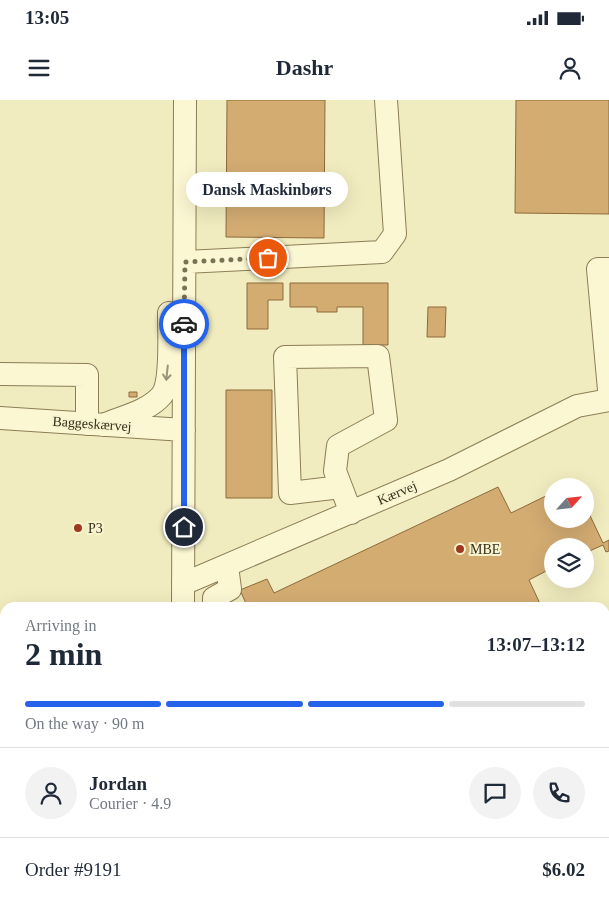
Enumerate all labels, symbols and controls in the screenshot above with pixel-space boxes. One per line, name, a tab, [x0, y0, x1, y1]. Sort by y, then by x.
text: 13:05	[25, 7, 69, 28]
icon: menu	[25, 54, 53, 82]
icon: person	[556, 54, 584, 82]
text: Dashr	[276, 55, 333, 80]
callout: Dansk Maskinbørs	[187, 173, 349, 208]
text: Dansk Maskinbørs	[202, 181, 332, 198]
pin	[247, 237, 289, 279]
icon: bag	[254, 244, 282, 272]
courier	[159, 299, 209, 349]
icon: car	[170, 310, 198, 338]
one-way arrow	[162, 365, 172, 381]
street label: Baggeskærvej	[52, 414, 132, 434]
street label: Kærvej	[375, 478, 419, 508]
north arrow	[544, 478, 594, 528]
map controls	[544, 478, 594, 588]
pin	[163, 506, 205, 548]
icon: home	[170, 513, 198, 541]
place label: P3	[88, 521, 103, 536]
marker: P3	[72, 522, 84, 534]
button: layers	[544, 538, 594, 588]
place label: MBE	[470, 542, 500, 557]
marker: MBE	[454, 543, 466, 555]
text: Arriving in	[25, 617, 97, 634]
text: 13:07–13:12	[487, 634, 585, 655]
text: 2 min	[25, 636, 102, 672]
text: On the way · 90 m	[25, 715, 145, 732]
button: person	[25, 767, 77, 819]
button: chat	[469, 767, 521, 819]
button: phone	[533, 767, 585, 819]
text: Jordan	[89, 773, 147, 794]
text: Courier · 4.9	[89, 795, 171, 812]
text: Order #9191	[25, 859, 122, 880]
text: $6.02	[542, 859, 585, 880]

